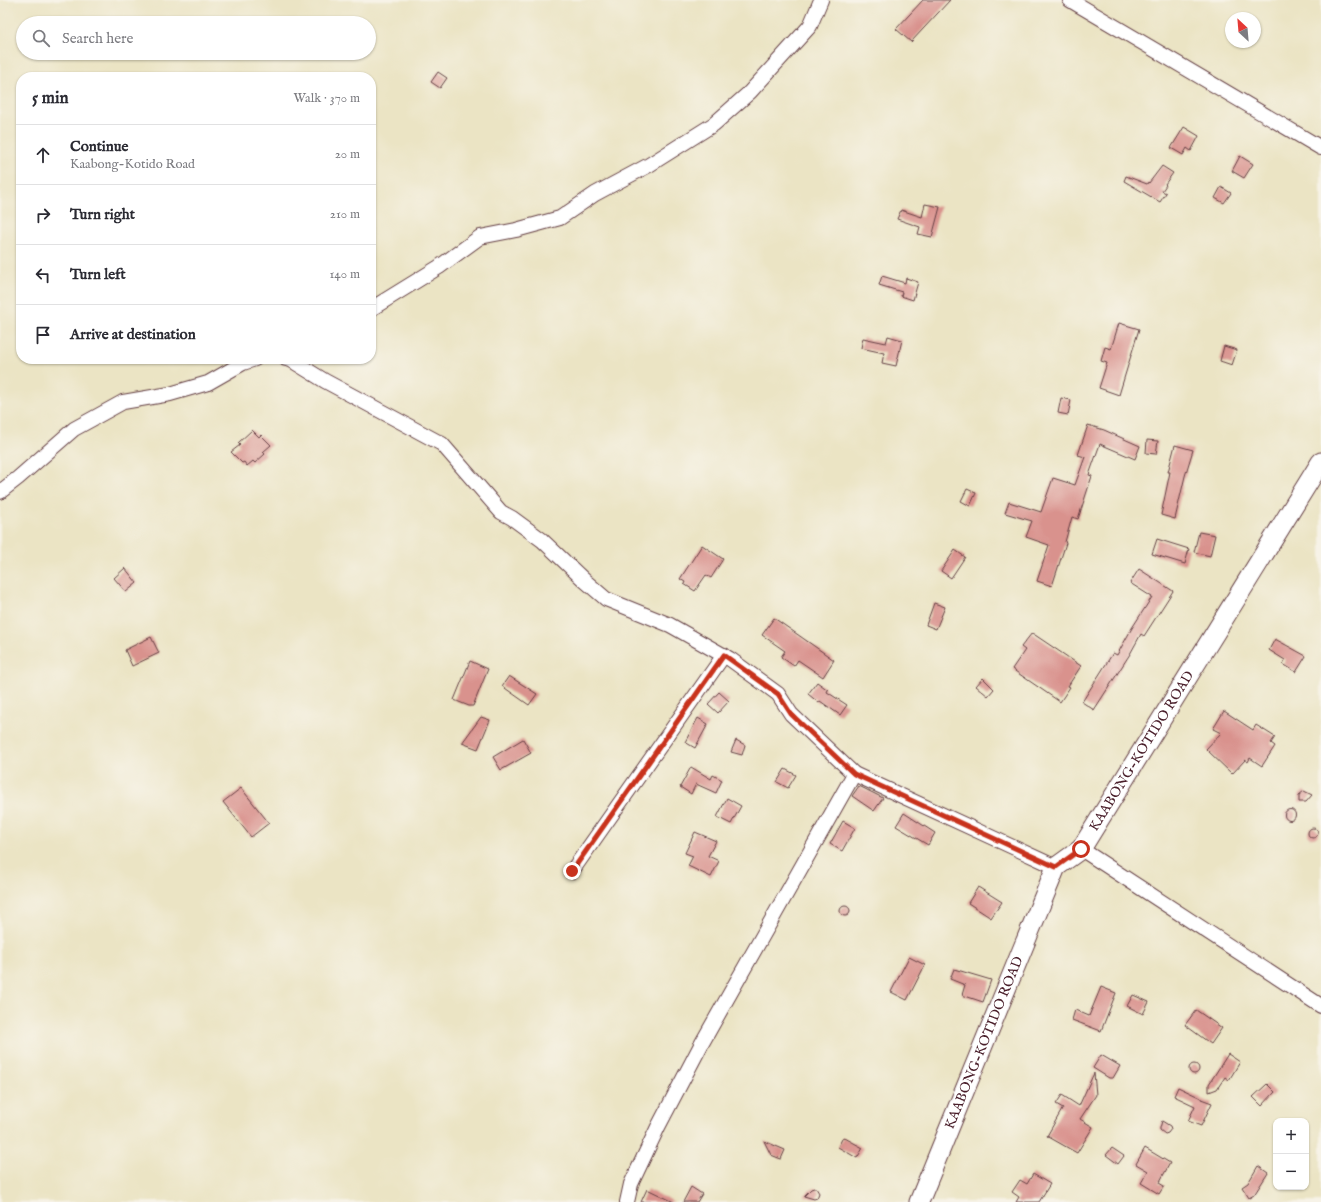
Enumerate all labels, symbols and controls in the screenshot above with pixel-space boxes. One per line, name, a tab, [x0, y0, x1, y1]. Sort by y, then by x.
north arrow	[1225, 12, 1261, 48]
search box	[16, 16, 376, 60]
icon: search	[30, 27, 52, 49]
text: Search here	[62, 29, 133, 48]
text: 5 min	[32, 88, 69, 109]
text: Walk · 370 m	[294, 90, 360, 107]
text: Continue	[70, 137, 128, 156]
icon: ahead	[32, 144, 54, 166]
text: 20 m	[335, 146, 360, 163]
text: Kaabong-Kotido Road	[70, 156, 195, 173]
icon: right	[32, 204, 54, 226]
text: Turn right	[70, 205, 135, 224]
text: 210 m	[330, 206, 360, 223]
icon: left	[32, 264, 54, 286]
text: Turn left	[70, 265, 126, 284]
text: 140 m	[330, 266, 360, 283]
icon: arrive	[32, 324, 54, 346]
text: Arrive at destination	[70, 325, 196, 344]
street label: KAABONG-KOTIDO ROAD	[1085, 668, 1198, 835]
route start	[1072, 840, 1090, 858]
route end	[563, 862, 581, 880]
street label: KAABONG-KOTIDO ROAD	[941, 954, 1028, 1132]
map controls	[1273, 1118, 1309, 1190]
button: +	[1273, 1118, 1309, 1154]
button: −	[1273, 1154, 1309, 1190]

